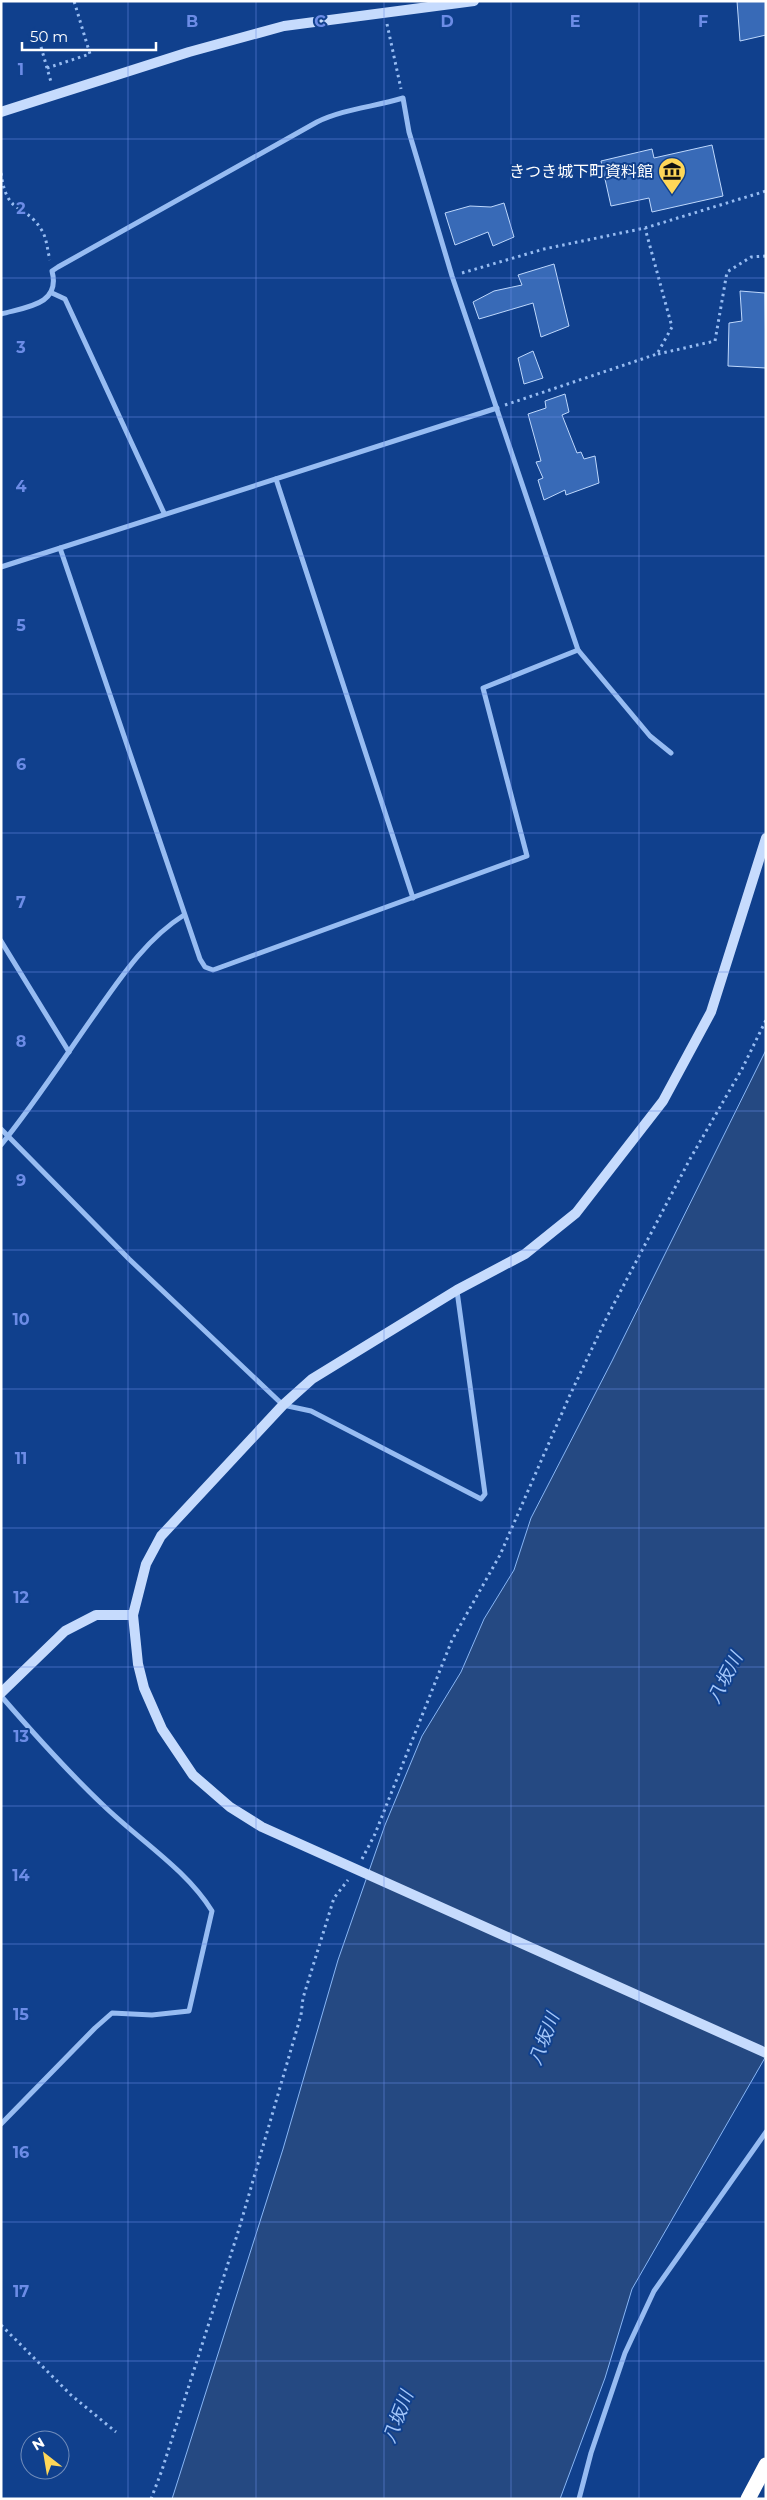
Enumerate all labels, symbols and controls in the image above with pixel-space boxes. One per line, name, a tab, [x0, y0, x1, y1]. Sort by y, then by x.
text: B	[186, 12, 198, 31]
text: C	[314, 12, 326, 31]
text: D	[440, 12, 454, 31]
text: E	[570, 12, 580, 31]
text: F	[698, 12, 708, 31]
scale bar	[22, 20, 156, 52]
text: 50 m	[30, 27, 68, 46]
text: 1	[18, 60, 24, 79]
museum icon: きつき城下町資料館	[657, 156, 687, 195]
place label: きつき城下町資料館	[509, 162, 653, 181]
text: 2	[16, 199, 26, 218]
text: 3	[15, 338, 26, 357]
text: 4	[15, 477, 27, 496]
text: 5	[16, 616, 26, 635]
text: 6	[16, 755, 26, 774]
text: 7	[16, 893, 26, 912]
text: 8	[16, 1032, 26, 1051]
text: 9	[16, 1171, 26, 1190]
text: 10	[12, 1310, 30, 1329]
text: 11	[15, 1449, 27, 1468]
text: 12	[13, 1588, 29, 1607]
water label: 八坂川	[703, 1647, 748, 1707]
text: 13	[13, 1727, 29, 1746]
text: 14	[12, 1866, 30, 1885]
text: 15	[13, 2005, 29, 2024]
water label: 八坂川	[524, 2008, 565, 2068]
text: 16	[13, 2143, 29, 2162]
text: 17	[13, 2282, 29, 2301]
water label: 八坂川	[378, 2386, 419, 2446]
north arrow	[20, 2430, 70, 2480]
text: N	[29, 2433, 48, 2454]

